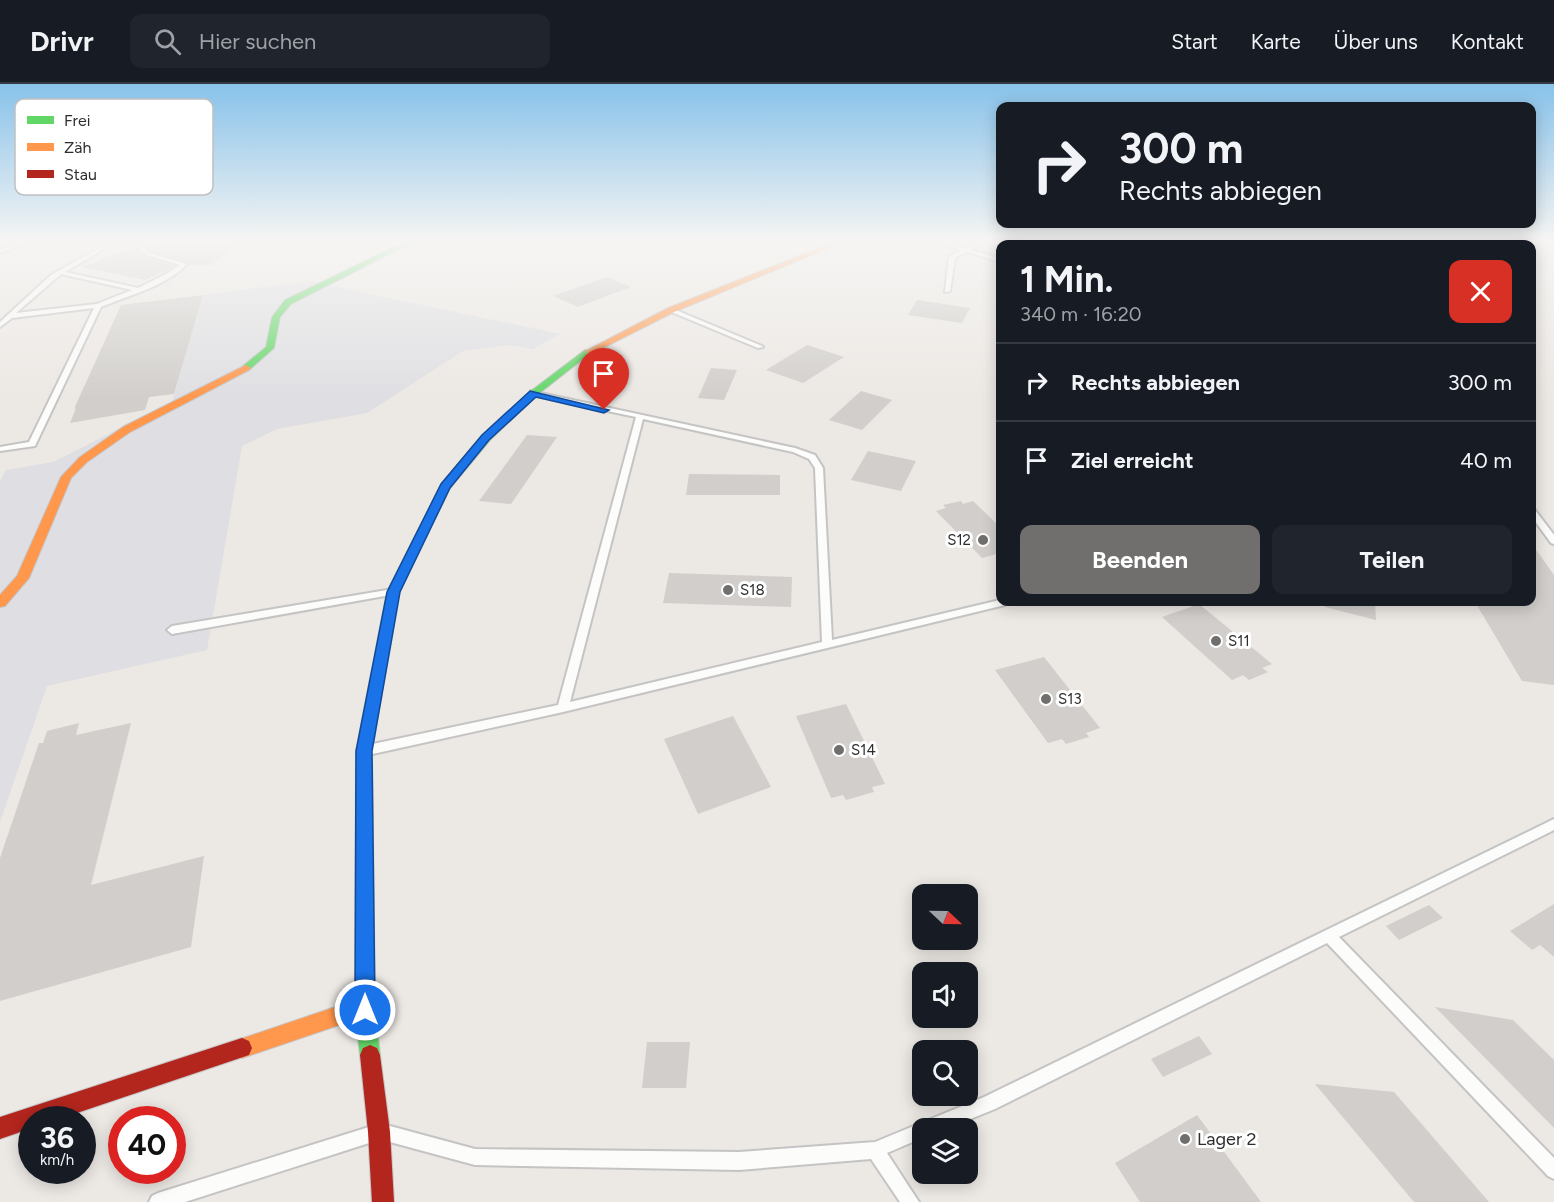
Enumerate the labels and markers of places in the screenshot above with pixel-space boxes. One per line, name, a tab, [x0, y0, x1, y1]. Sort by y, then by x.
pin	[578, 348, 629, 410]
place label: S12	[947, 531, 971, 549]
marker: S12	[976, 533, 990, 547]
place label: S18	[740, 581, 765, 599]
marker: S18	[721, 583, 735, 597]
place label: S11	[1228, 632, 1250, 650]
marker: S11	[1209, 634, 1223, 648]
place label: S13	[1058, 690, 1082, 708]
marker: S13	[1039, 692, 1053, 706]
place label: S14	[851, 741, 876, 759]
marker: S14	[832, 743, 846, 757]
place label: Lager 2	[1197, 1128, 1257, 1150]
marker: Lager 2	[1178, 1132, 1192, 1146]

